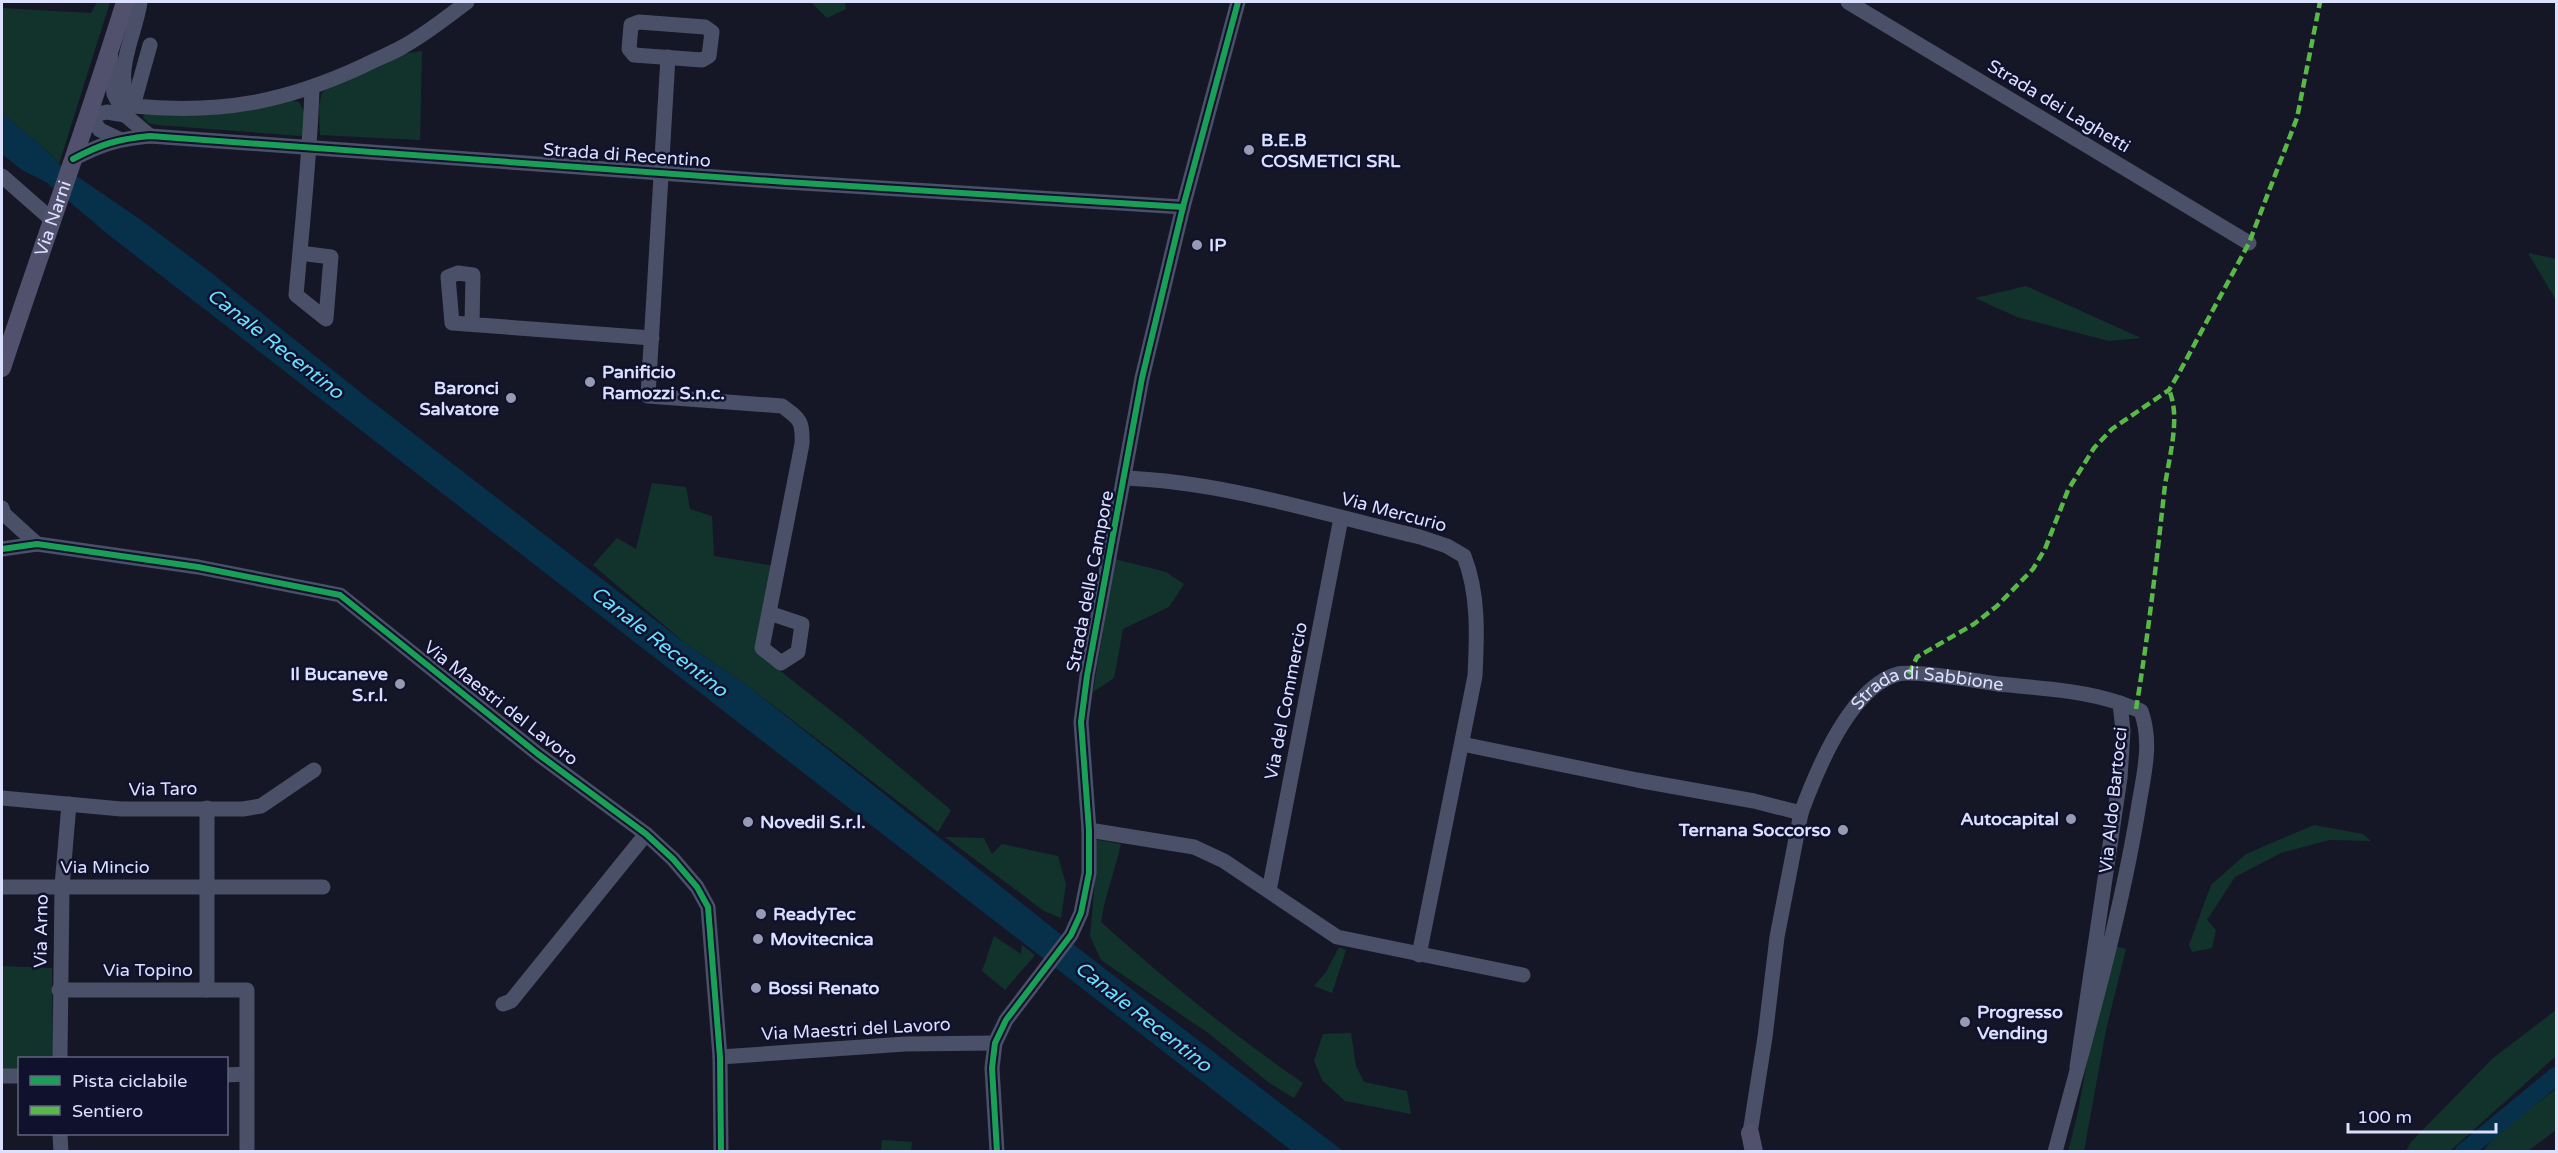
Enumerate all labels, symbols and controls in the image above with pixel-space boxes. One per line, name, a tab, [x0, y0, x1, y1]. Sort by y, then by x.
street label: Strada dei Laghetti	[1984, 55, 2134, 157]
place label: B.E.B COSMETICI SRL	[1261, 129, 1401, 172]
street label: Strada di Recentino	[542, 138, 712, 172]
marker: B.E.B COSMETICI SRL	[1242, 143, 1256, 157]
street label: Via Narni	[30, 178, 76, 259]
place label: IP	[1209, 234, 1226, 256]
marker: IP	[1190, 238, 1204, 252]
water label: Canale Recentino	[202, 283, 349, 405]
place label: Panificio Ramozzi S.n.c.	[602, 361, 725, 404]
marker: Panificio Ramozzi S.n.c.	[583, 375, 597, 389]
place label: Baronci Salvatore	[419, 377, 499, 420]
marker: Baronci Salvatore	[504, 391, 518, 405]
street label: Via Mercurio	[1339, 487, 1449, 537]
street label: Strada delle Campore	[1062, 488, 1118, 674]
water label: Canale Recentino	[586, 581, 733, 703]
street label: Via del Commercio	[1260, 620, 1312, 782]
street label: Via Maestri del Lavoro	[419, 636, 583, 770]
street label: Strada di Sabbione	[1846, 662, 2005, 714]
place label: Il Bucaneve S.r.l.	[290, 663, 388, 706]
marker: Il Bucaneve S.r.l.	[393, 677, 407, 691]
street label: Via Aldo Bartocci	[2094, 726, 2132, 874]
street label: Via Taro	[128, 777, 198, 801]
place label: Autocapital	[1960, 808, 2059, 830]
place label: Novedil S.r.l.	[760, 811, 866, 833]
marker: Autocapital	[2064, 812, 2078, 826]
marker: Novedil S.r.l.	[741, 815, 755, 829]
place label: Ternana Soccorso	[1678, 819, 1831, 841]
marker: Ternana Soccorso	[1836, 823, 1850, 837]
street label: Via Mincio	[60, 856, 150, 878]
street label: Via Arno	[29, 894, 53, 968]
place label: ReadyTec	[773, 903, 856, 925]
marker: ReadyTec	[754, 907, 768, 921]
place label: Movitecnica	[770, 928, 874, 950]
marker: Movitecnica	[751, 932, 765, 946]
water label: Canale Recentino	[1070, 956, 1217, 1078]
street label: Via Topino	[103, 959, 193, 981]
place label: Bossi Renato	[768, 977, 879, 999]
marker: Bossi Renato	[749, 981, 763, 995]
place label: Progresso Vending	[1977, 1001, 2063, 1044]
street label: Via Maestri del Lavoro	[761, 1013, 951, 1045]
marker: Progresso Vending	[1958, 1015, 1972, 1029]
legend	[18, 1057, 228, 1135]
text: Pista ciclabile	[72, 1070, 187, 1092]
scale bar	[2348, 1096, 2496, 1134]
text: Sentiero	[72, 1100, 143, 1122]
text: 100 m	[2357, 1106, 2412, 1128]

